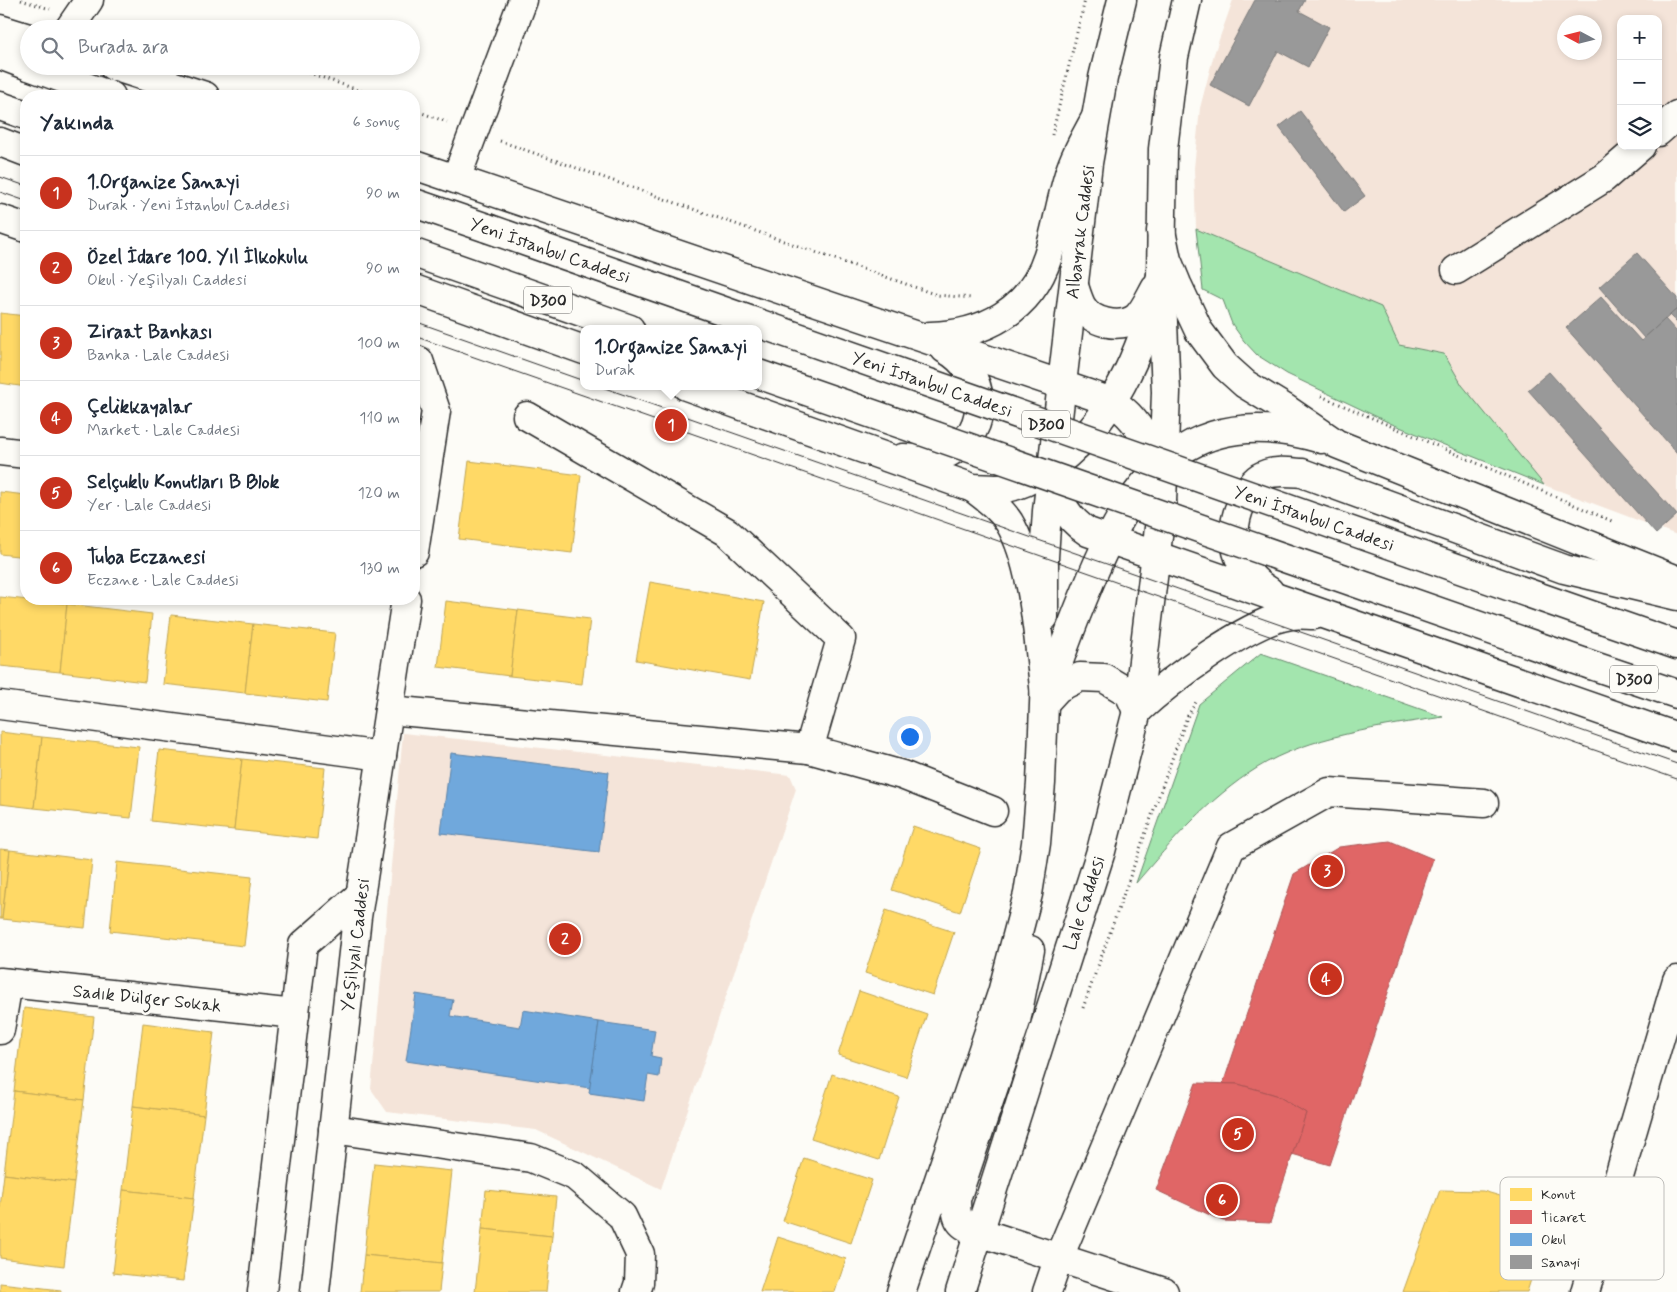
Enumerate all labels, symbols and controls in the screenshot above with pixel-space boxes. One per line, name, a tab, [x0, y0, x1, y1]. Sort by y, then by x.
north arrow	[1557, 15, 1602, 60]
map controls	[1617, 15, 1662, 150]
button: +	[1617, 15, 1662, 60]
search box	[20, 20, 420, 75]
icon: search	[38, 34, 66, 62]
text: Burada ara	[78, 35, 169, 60]
button: −	[1617, 60, 1662, 105]
button: layers	[1617, 105, 1662, 150]
text: Yakında	[40, 109, 114, 137]
text: 6 sonuç	[353, 112, 400, 133]
street label: Albayrak Caddesi	[1061, 164, 1101, 300]
text: 1.Organize Sanayi	[87, 170, 240, 195]
text: 1	[52, 183, 60, 204]
text: 90 m	[366, 183, 400, 204]
text: Durak · Yeni İstanbul Caddesi	[87, 195, 290, 216]
street label: Yeni İstanbul Caddesi	[466, 212, 633, 290]
text: Özel İdare 100. Yıl İlkokulu	[87, 245, 308, 270]
text: 2	[52, 258, 60, 279]
text: 90 m	[366, 258, 400, 279]
text: Okul · Yeşilyalı Caddesi	[87, 270, 247, 291]
road number: D300	[524, 286, 572, 314]
text: Ziraat Bankası	[87, 320, 213, 345]
popup	[580, 325, 762, 390]
text: 3	[52, 333, 60, 354]
text: 100 m	[357, 333, 400, 354]
text: 1.Organize Sanayi	[594, 335, 748, 360]
text: Banka · Lale Caddesi	[87, 345, 230, 366]
street label: Yeni İstanbul Caddesi	[848, 346, 1015, 424]
text: Durak	[594, 360, 635, 381]
text: Çelikkayalar	[87, 395, 192, 420]
pin: 1	[655, 406, 687, 444]
text: 4	[51, 408, 61, 429]
text: 110 m	[359, 408, 400, 429]
road number: D300	[1022, 410, 1070, 438]
text: Market · Lale Caddesi	[87, 420, 240, 441]
text: Selçuklu Konutları B Blok	[87, 470, 279, 495]
street label: Yeni İstanbul Caddesi	[1230, 480, 1397, 558]
text: 5	[51, 483, 61, 504]
text: 120 m	[358, 483, 400, 504]
text: Yer · Lale Caddesi	[87, 495, 211, 516]
text: Tuba Eczanesi	[87, 545, 205, 570]
text: 6	[52, 558, 60, 579]
text: 130 m	[359, 558, 400, 579]
text: Eczane · Lale Caddesi	[87, 570, 239, 591]
road number: D300	[1610, 666, 1658, 692]
your location	[897, 724, 923, 750]
pin: 3	[1311, 852, 1343, 890]
street label: Lale Caddesi	[1058, 853, 1112, 954]
street label: Yeşilyalı Caddesi	[336, 877, 376, 1013]
pin: 2	[549, 920, 581, 958]
pin: 4	[1310, 960, 1342, 998]
street label: Sadık Dülger Sokak	[71, 979, 222, 1021]
pin: 5	[1222, 1115, 1254, 1153]
legend	[1500, 1177, 1664, 1280]
pin: 6	[1206, 1181, 1238, 1219]
text: Konut	[1541, 1186, 1577, 1204]
text: Ticaret	[1541, 1209, 1587, 1227]
text: Okul	[1541, 1231, 1566, 1249]
text: Sanayi	[1541, 1254, 1580, 1272]

